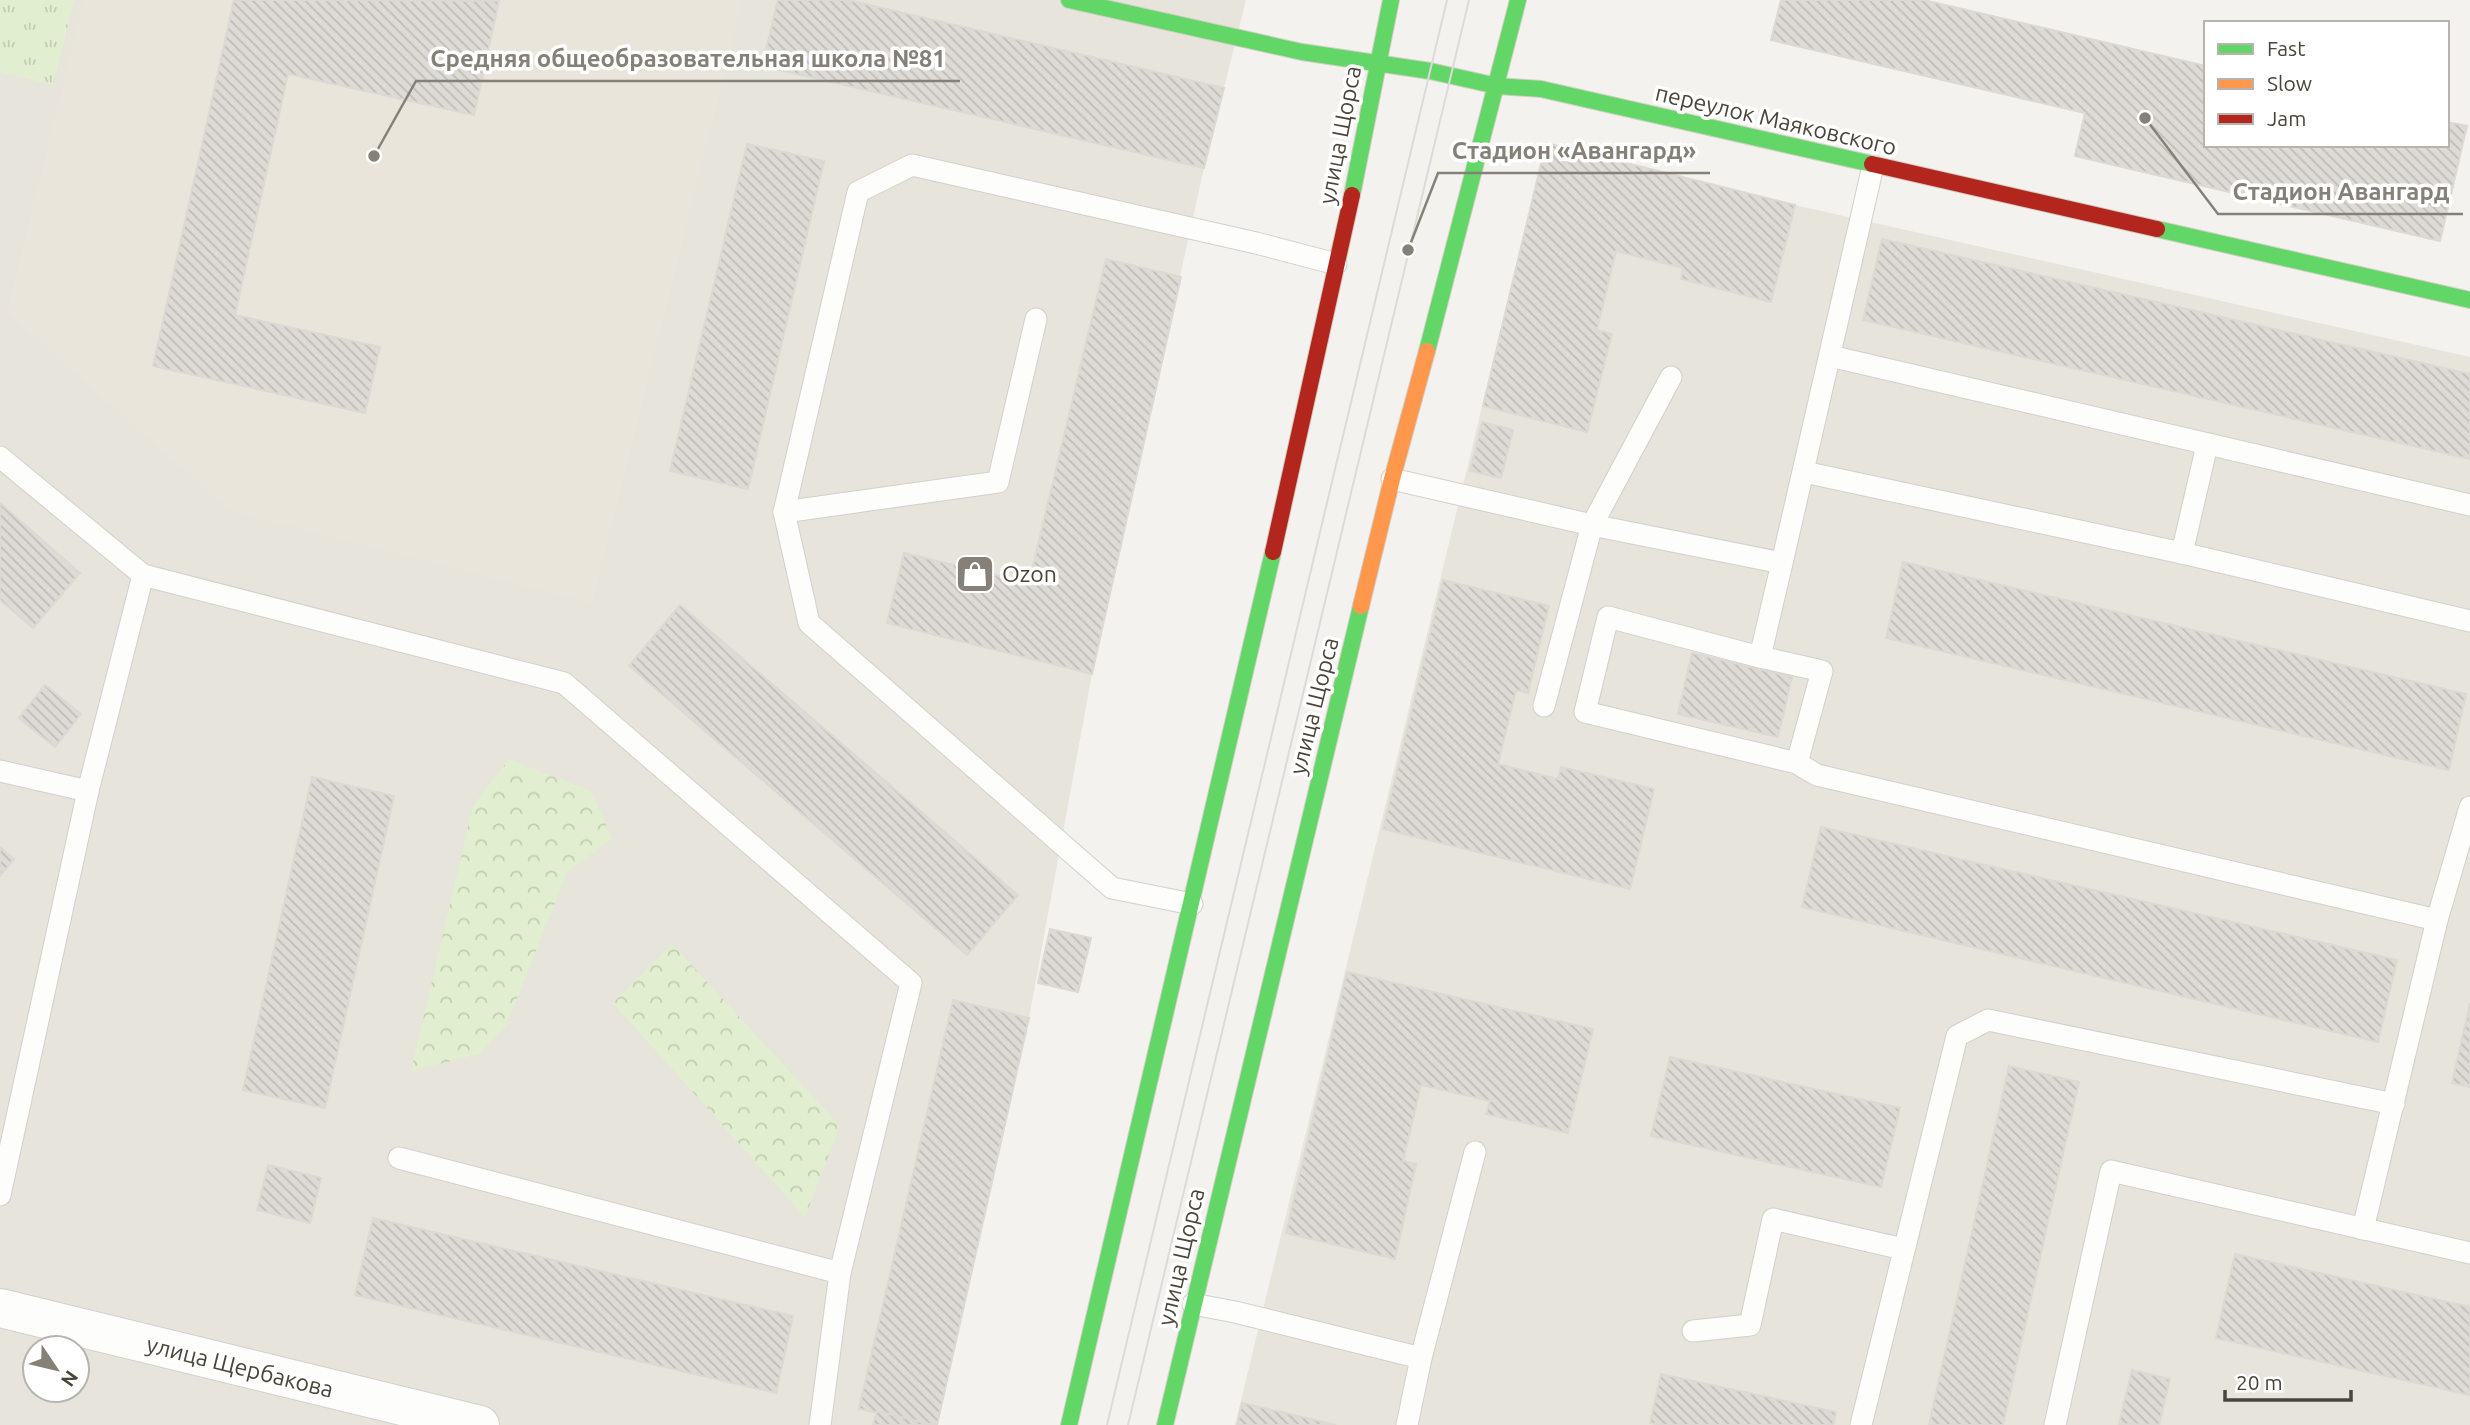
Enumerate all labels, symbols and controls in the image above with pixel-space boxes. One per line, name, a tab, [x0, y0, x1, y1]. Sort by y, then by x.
legend	[2204, 21, 2449, 147]
callout: Средняя общеобразовательная школа №81	[416, 36, 960, 81]
text: Fast	[2267, 36, 2305, 60]
text: Средняя общеобразовательная школа №81	[430, 45, 946, 72]
street label: улица Щорса	[1314, 64, 1365, 206]
text: Slow	[2267, 71, 2312, 95]
street label: переулок Маяковского	[1653, 80, 1899, 159]
text: Jam	[2267, 106, 2306, 130]
callout: Стадион «Авангард»	[1438, 128, 1710, 173]
text: Стадион «Авангард»	[1452, 137, 1697, 164]
callout: Стадион Авангард	[2218, 169, 2463, 214]
text: Стадион Авангард	[2233, 178, 2450, 205]
shop icon: Ozon	[954, 553, 996, 595]
place label: Ozon	[1002, 561, 1057, 586]
street label: улица Щорса	[1284, 635, 1343, 777]
street label: улица Щорса	[1153, 1186, 1208, 1328]
street label: улица Щербакова	[144, 1331, 336, 1402]
north arrow	[21, 1334, 91, 1404]
scale bar	[2225, 1358, 2351, 1402]
text: N	[57, 1367, 83, 1391]
text: 20 m	[2236, 1370, 2283, 1394]

